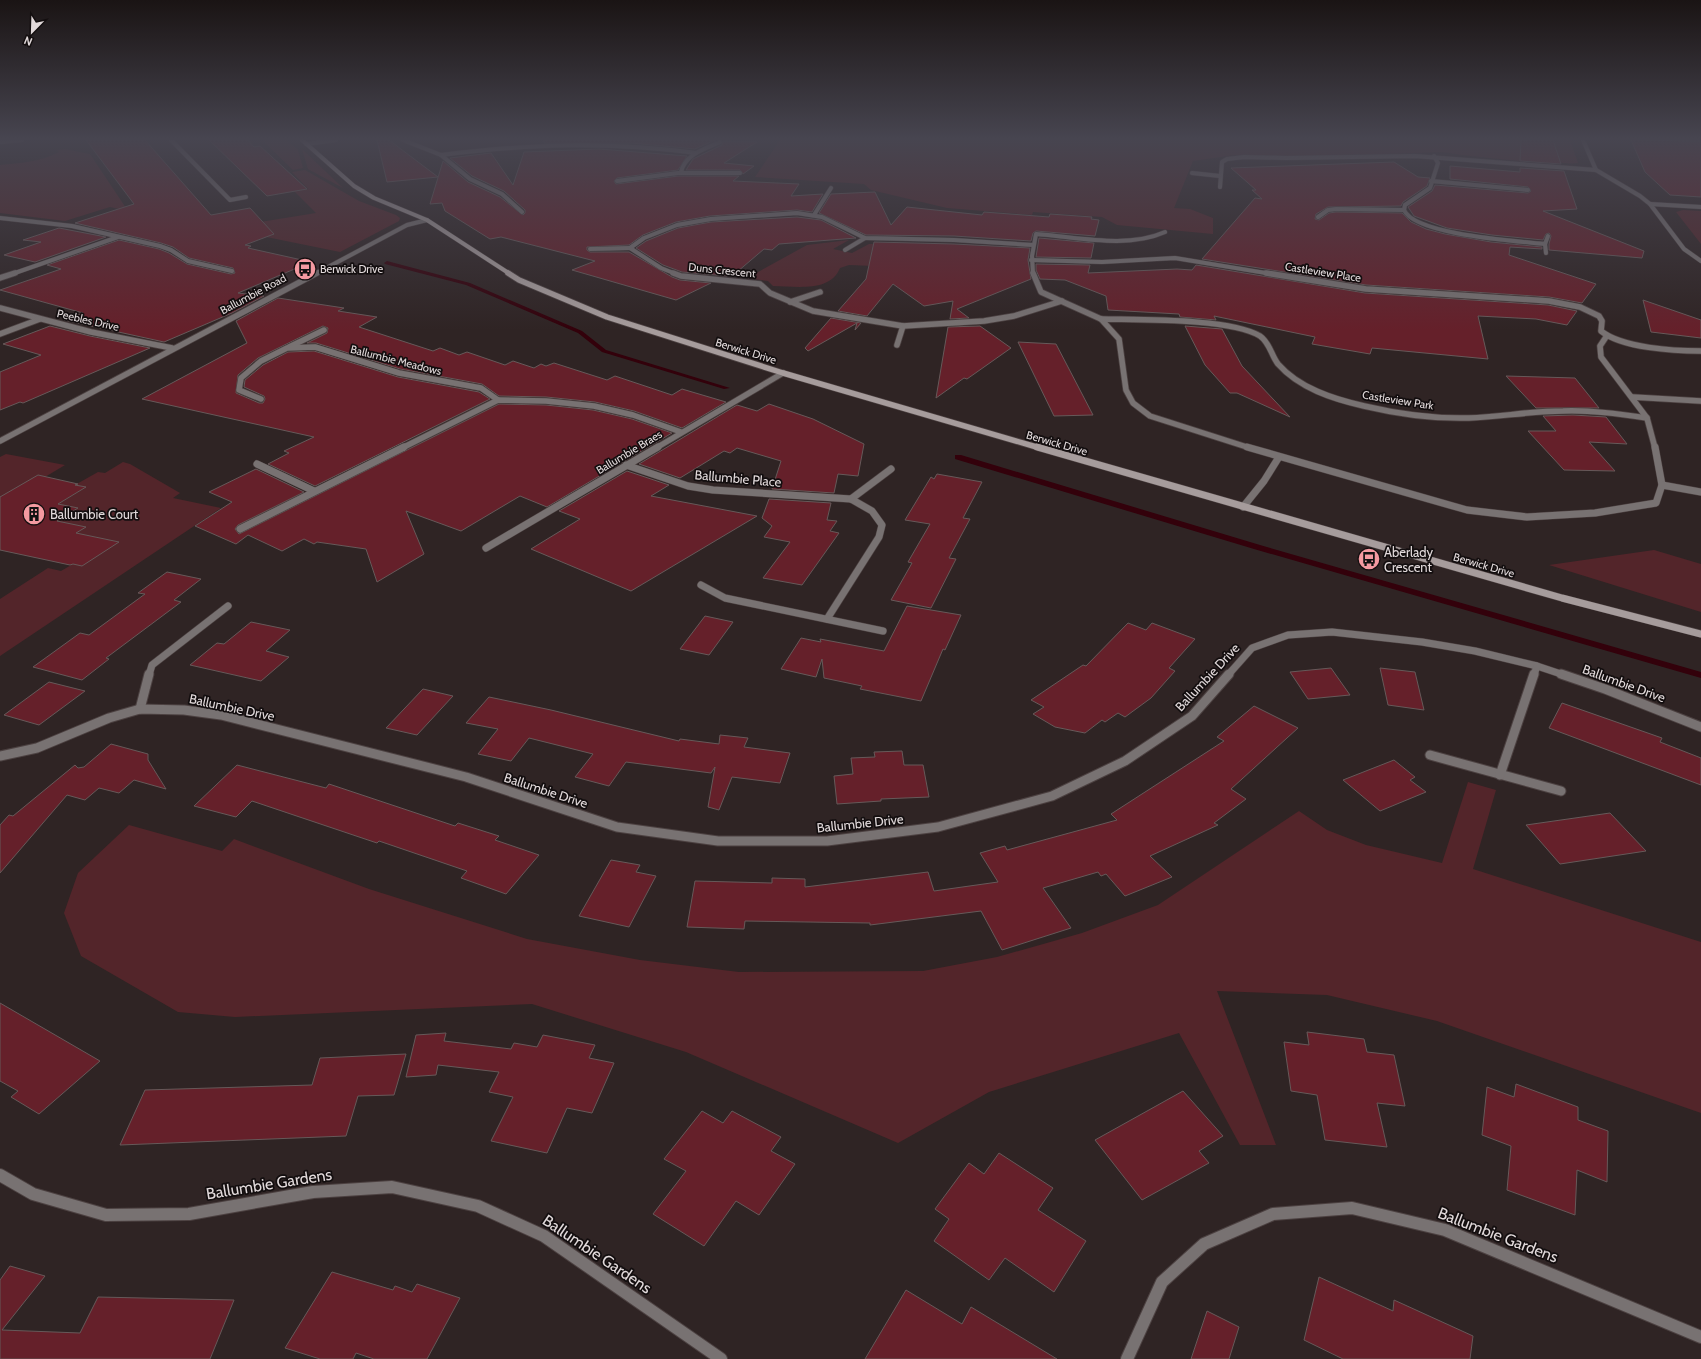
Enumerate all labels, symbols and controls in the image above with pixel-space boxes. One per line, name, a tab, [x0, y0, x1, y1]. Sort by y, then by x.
north arrow	[12, 12, 52, 52]
text: N	[22, 33, 34, 49]
bus stop icon: Berwick Drive	[292, 256, 318, 282]
street label: Castleview Place	[1284, 259, 1362, 285]
street label: Duns Crescent	[688, 260, 757, 281]
place label: Berwick Drive	[320, 262, 383, 276]
street label: Ballumbie Road	[218, 271, 288, 317]
street label: Peebles Drive	[56, 306, 121, 334]
street label: Berwick Drive	[714, 335, 779, 367]
street label: Ballumbie Meadows	[349, 342, 443, 378]
street label: Castleview Park	[1361, 387, 1435, 413]
street label: Ballumbie Braes	[594, 427, 665, 477]
street label: Berwick Drive	[1025, 428, 1090, 459]
street label: Ballumbie Place	[694, 466, 782, 490]
building icon: Ballumbie Court	[21, 501, 47, 527]
place label: Ballumbie Court	[50, 506, 139, 522]
place label: Aberlady Crescent	[1384, 544, 1434, 575]
bus stop icon: Aberlady Crescent	[1356, 546, 1382, 572]
street label: Berwick Drive	[1452, 550, 1517, 581]
street label: Ballumbie Drive	[1171, 639, 1243, 714]
street label: Ballumbie Drive	[1580, 661, 1668, 706]
street label: Ballumbie Drive	[188, 690, 277, 724]
street label: Ballumbie Drive	[502, 769, 590, 811]
street label: Ballumbie Drive	[816, 810, 904, 836]
street label: Ballumbie Gardens	[205, 1165, 334, 1203]
street label: Ballumbie Gardens	[1435, 1203, 1561, 1267]
street label: Ballumbie Gardens	[539, 1211, 655, 1298]

